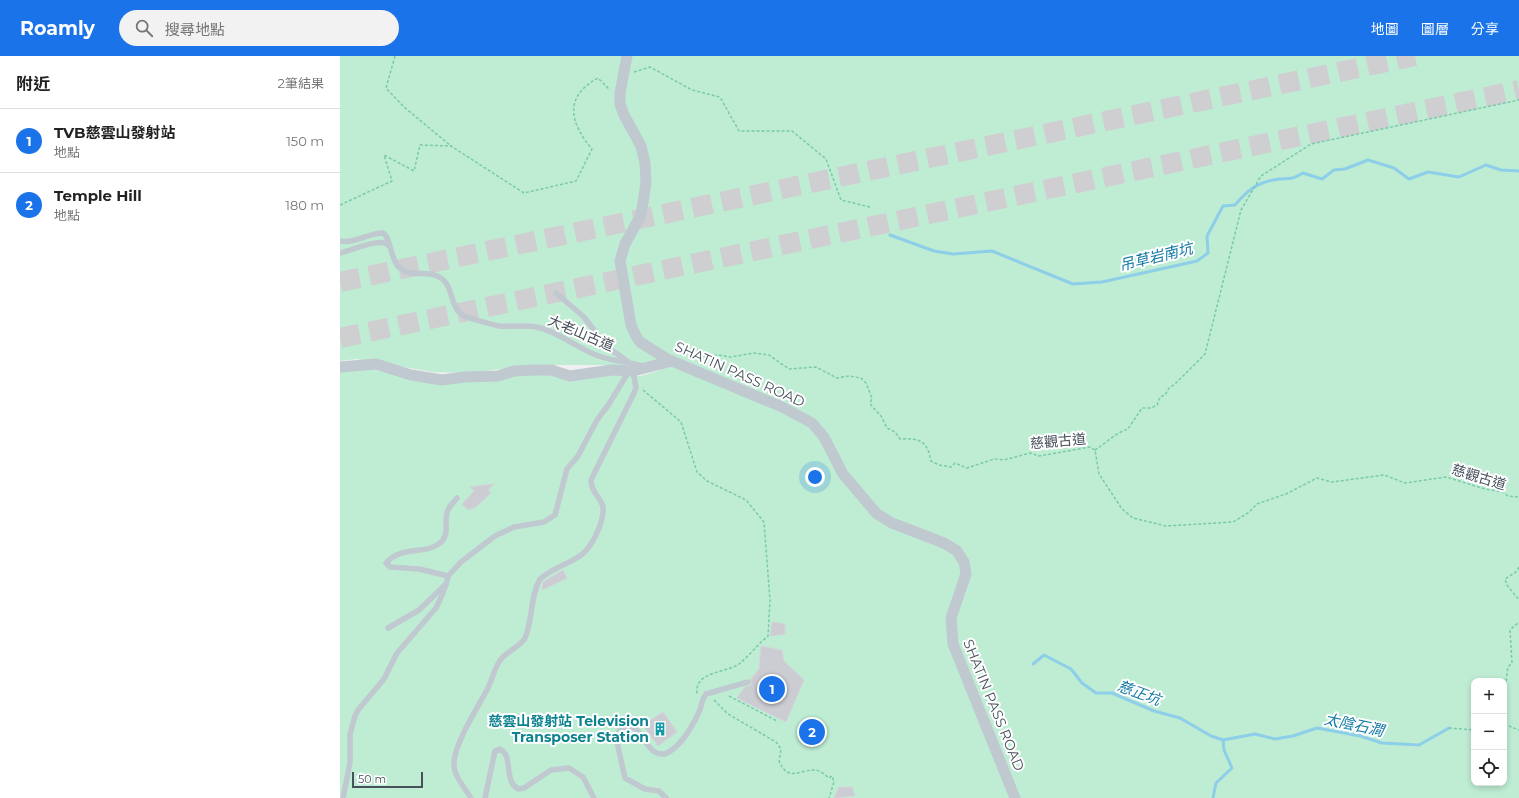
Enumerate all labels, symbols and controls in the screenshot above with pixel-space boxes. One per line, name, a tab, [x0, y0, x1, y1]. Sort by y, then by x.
search box	[119, 10, 399, 46]
text: Roamly	[20, 17, 95, 40]
icon: search	[133, 17, 155, 39]
text: 搜尋地點	[165, 20, 225, 39]
text: 地圖	[1371, 20, 1399, 38]
text: 圖層	[1421, 20, 1449, 38]
text: 分享	[1471, 20, 1499, 38]
text: 附近	[16, 74, 50, 94]
text: 2筆結果	[278, 75, 324, 91]
text: TVB慈雲山發射站	[54, 123, 176, 142]
text: 1	[26, 133, 32, 149]
text: 150 m	[286, 133, 324, 149]
text: 地點	[54, 144, 80, 160]
text: Temple Hill	[54, 186, 142, 205]
text: 2	[25, 197, 33, 213]
text: 180 m	[285, 197, 324, 213]
text: 地點	[54, 207, 80, 223]
water label: 吊草岩南坑	[1117, 238, 1196, 275]
street label: 大老山古道	[545, 311, 617, 355]
street label: SHATIN PASS ROAD	[672, 337, 808, 411]
street label: 慈觀古道	[1029, 430, 1087, 452]
street label: 慈觀古道	[1450, 460, 1508, 494]
your location	[805, 467, 825, 487]
street label: SHATIN PASS ROAD	[959, 636, 1029, 774]
pin: 1	[759, 674, 785, 704]
water label: 慈正坑	[1115, 676, 1165, 710]
map controls	[1471, 678, 1507, 786]
button: +	[1471, 678, 1507, 714]
water label: 太陰石澗	[1323, 709, 1387, 740]
place label: 慈雲山發射站 Television Transposer Station	[488, 712, 649, 746]
button: −	[1471, 714, 1507, 750]
pin: 2	[799, 717, 825, 747]
building icon: 慈雲山發射站 Television Transposer Station	[652, 721, 668, 737]
button: locate	[1471, 750, 1507, 786]
scale bar	[352, 770, 423, 789]
text: 50 m	[358, 772, 386, 786]

